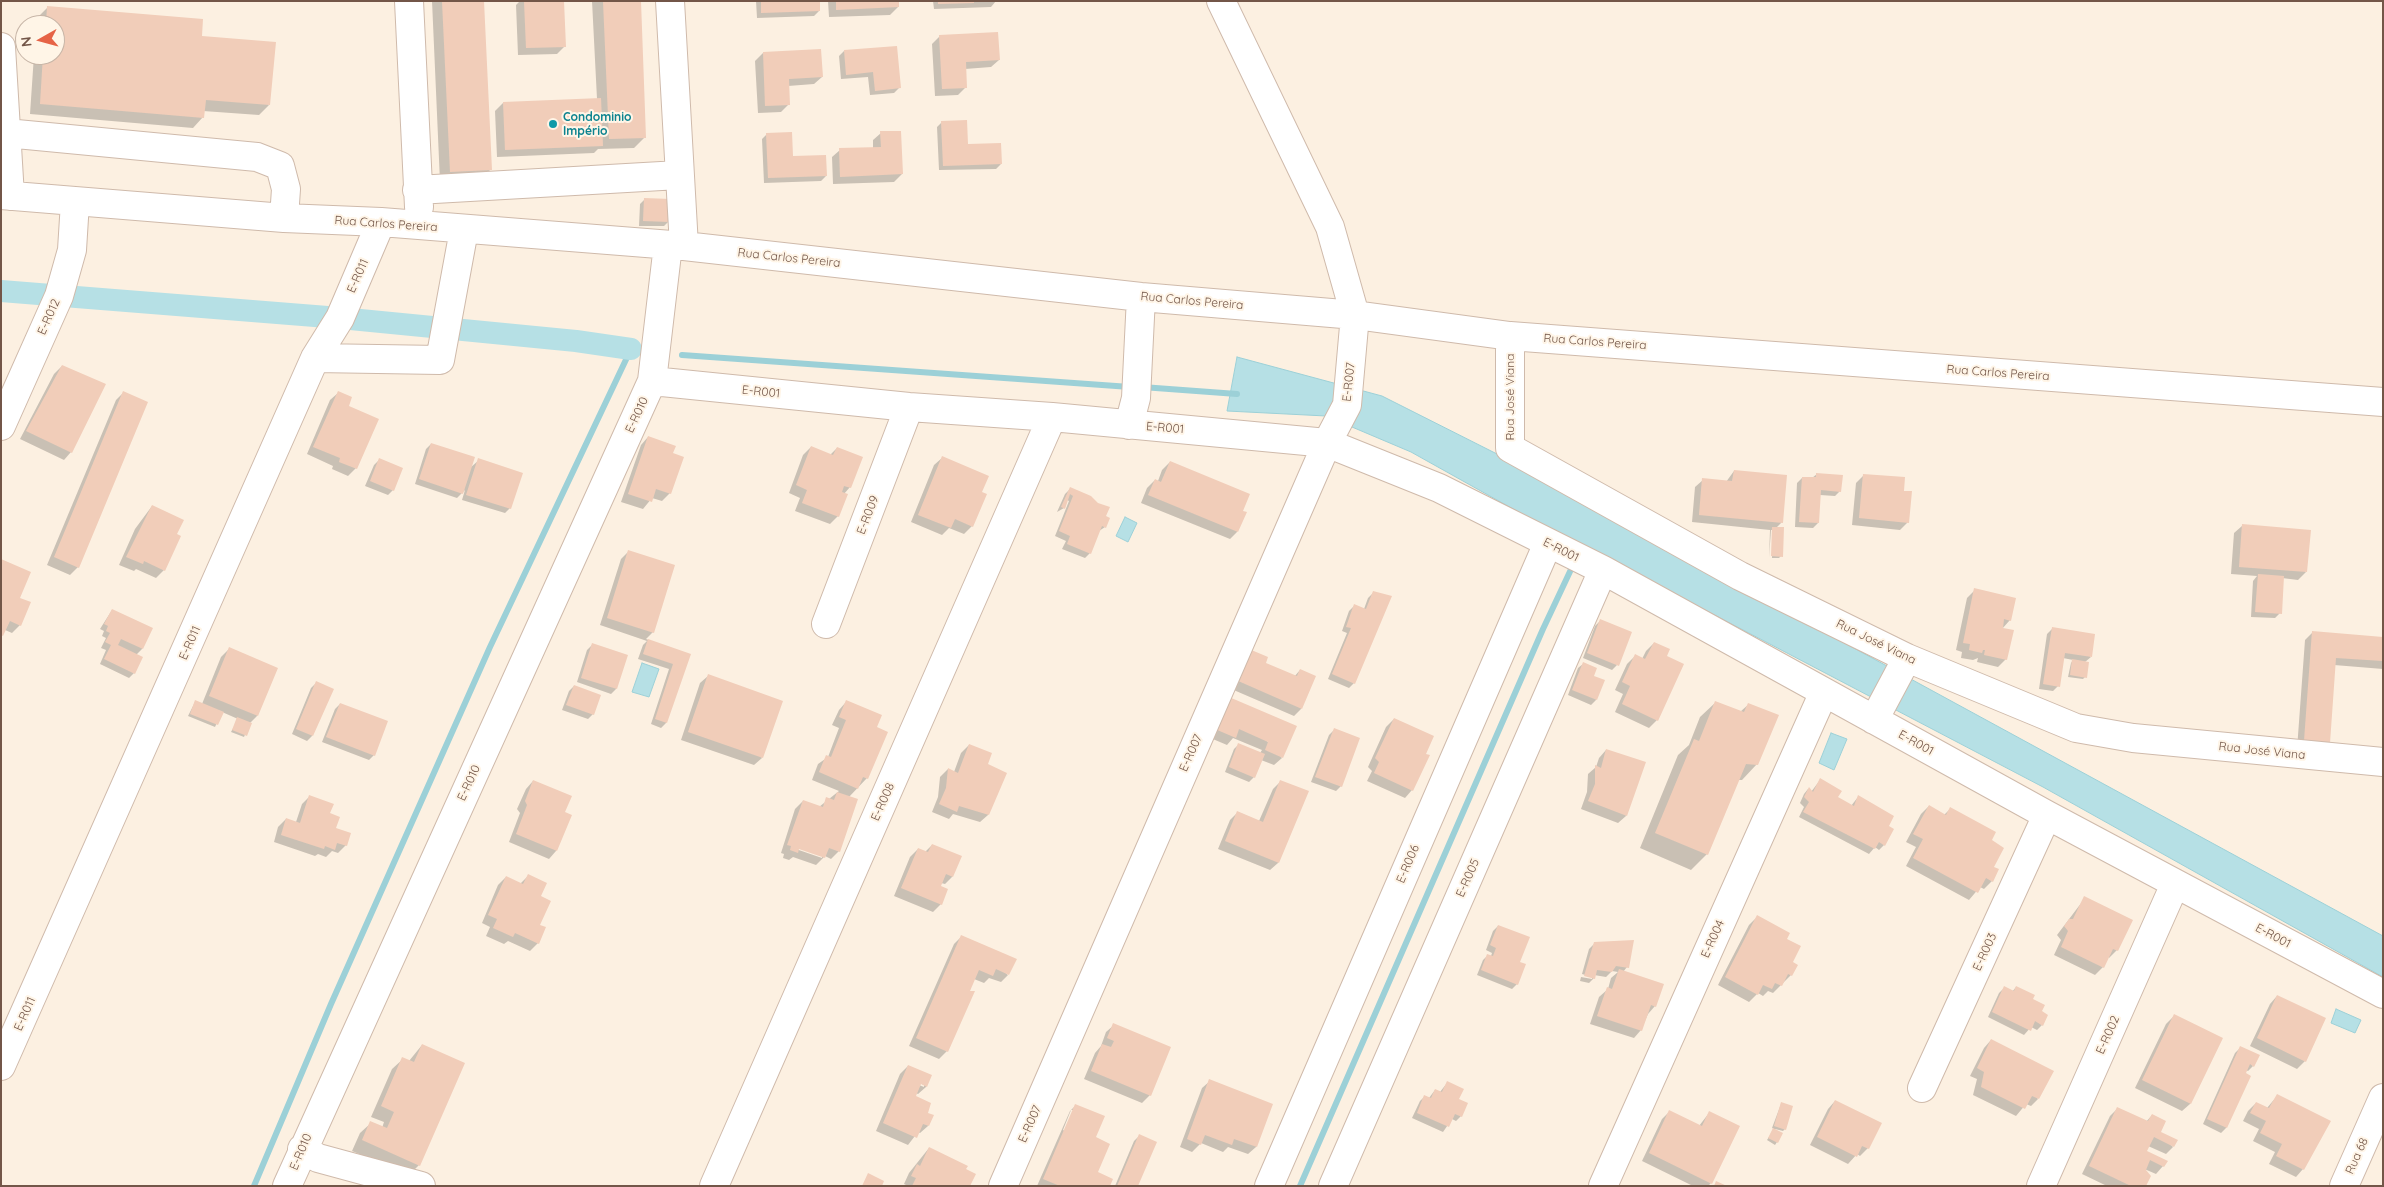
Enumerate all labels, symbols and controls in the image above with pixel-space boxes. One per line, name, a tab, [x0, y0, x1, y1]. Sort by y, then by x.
north arrow	[15, 15, 65, 65]
text: N	[17, 36, 36, 48]
place label: Condominio Império	[563, 110, 632, 138]
marker: Condominio Império	[547, 118, 559, 130]
street label: Rua Carlos Pereira	[334, 213, 438, 235]
street label: Rua Carlos Pereira	[737, 245, 841, 271]
street label: E-R011	[344, 257, 372, 295]
street label: Rua Carlos Pereira	[1140, 289, 1244, 313]
street label: E-R012	[35, 297, 63, 337]
street label: Rua Carlos Pereira	[1543, 331, 1647, 353]
street label: Rua José Viana	[1503, 353, 1517, 441]
street label: E-R007	[1340, 362, 1358, 402]
street label: Rua Carlos Pereira	[1946, 362, 2050, 384]
street label: E-R001	[741, 383, 781, 401]
street label: E-R010	[622, 395, 652, 435]
street label: E-R001	[1145, 419, 1185, 437]
street label: E-R009	[854, 494, 882, 536]
street label: E-R001	[1541, 535, 1581, 565]
street label: Rua José Viana	[1834, 616, 1918, 668]
street label: E-R011	[176, 624, 204, 662]
street label: E-R001	[1896, 727, 1936, 759]
street label: E-R007	[1176, 732, 1206, 774]
street label: Rua José Viana	[2218, 739, 2306, 763]
street label: E-R010	[454, 763, 484, 803]
street label: E-R008	[868, 781, 898, 823]
street label: E-R006	[1394, 843, 1422, 885]
street label: E-R005	[1453, 857, 1483, 899]
street label: E-R004	[1698, 918, 1728, 960]
street label: E-R001	[2253, 921, 2293, 951]
street label: E-R003	[1970, 931, 2000, 973]
street label: E-R011	[11, 995, 39, 1033]
street label: E-R002	[2093, 1014, 2123, 1056]
street label: E-R007	[1015, 1103, 1045, 1145]
street label: E-R010	[287, 1132, 315, 1172]
street label: Rua 68	[2343, 1136, 2371, 1176]

